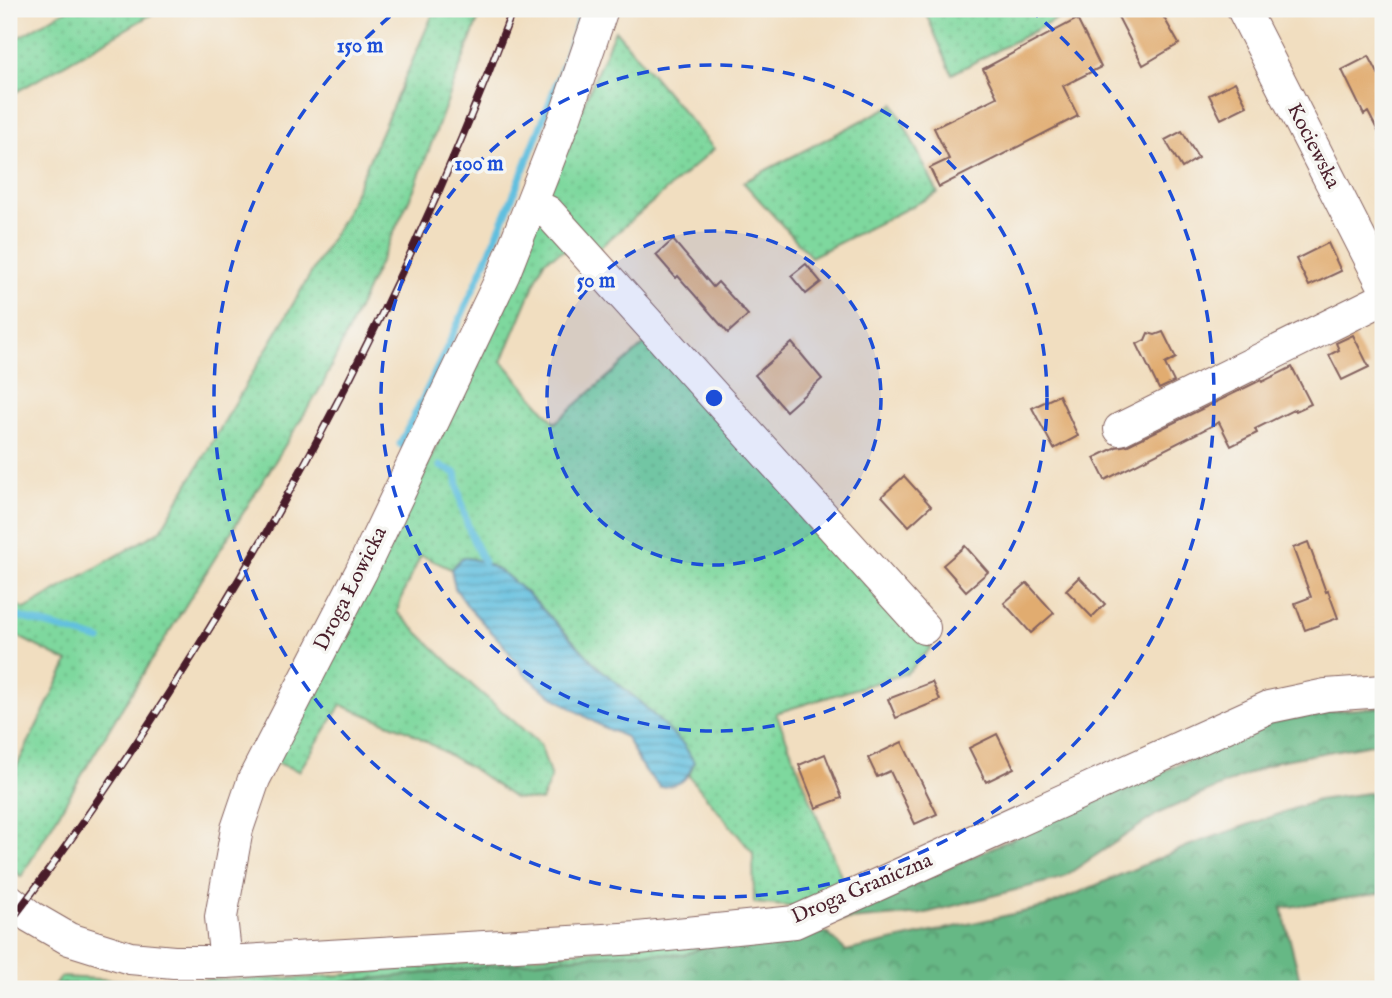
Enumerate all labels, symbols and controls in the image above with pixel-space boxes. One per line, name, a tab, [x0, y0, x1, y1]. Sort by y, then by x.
text: 150 m	[337, 33, 384, 60]
street label: Kociewska	[1280, 99, 1346, 194]
text: 100 m	[454, 151, 504, 178]
text: 50 m	[577, 268, 616, 295]
centre of rings	[702, 386, 726, 410]
street label: Droga Łowicka	[308, 522, 394, 656]
street label: Droga Graniczna	[788, 847, 937, 931]

